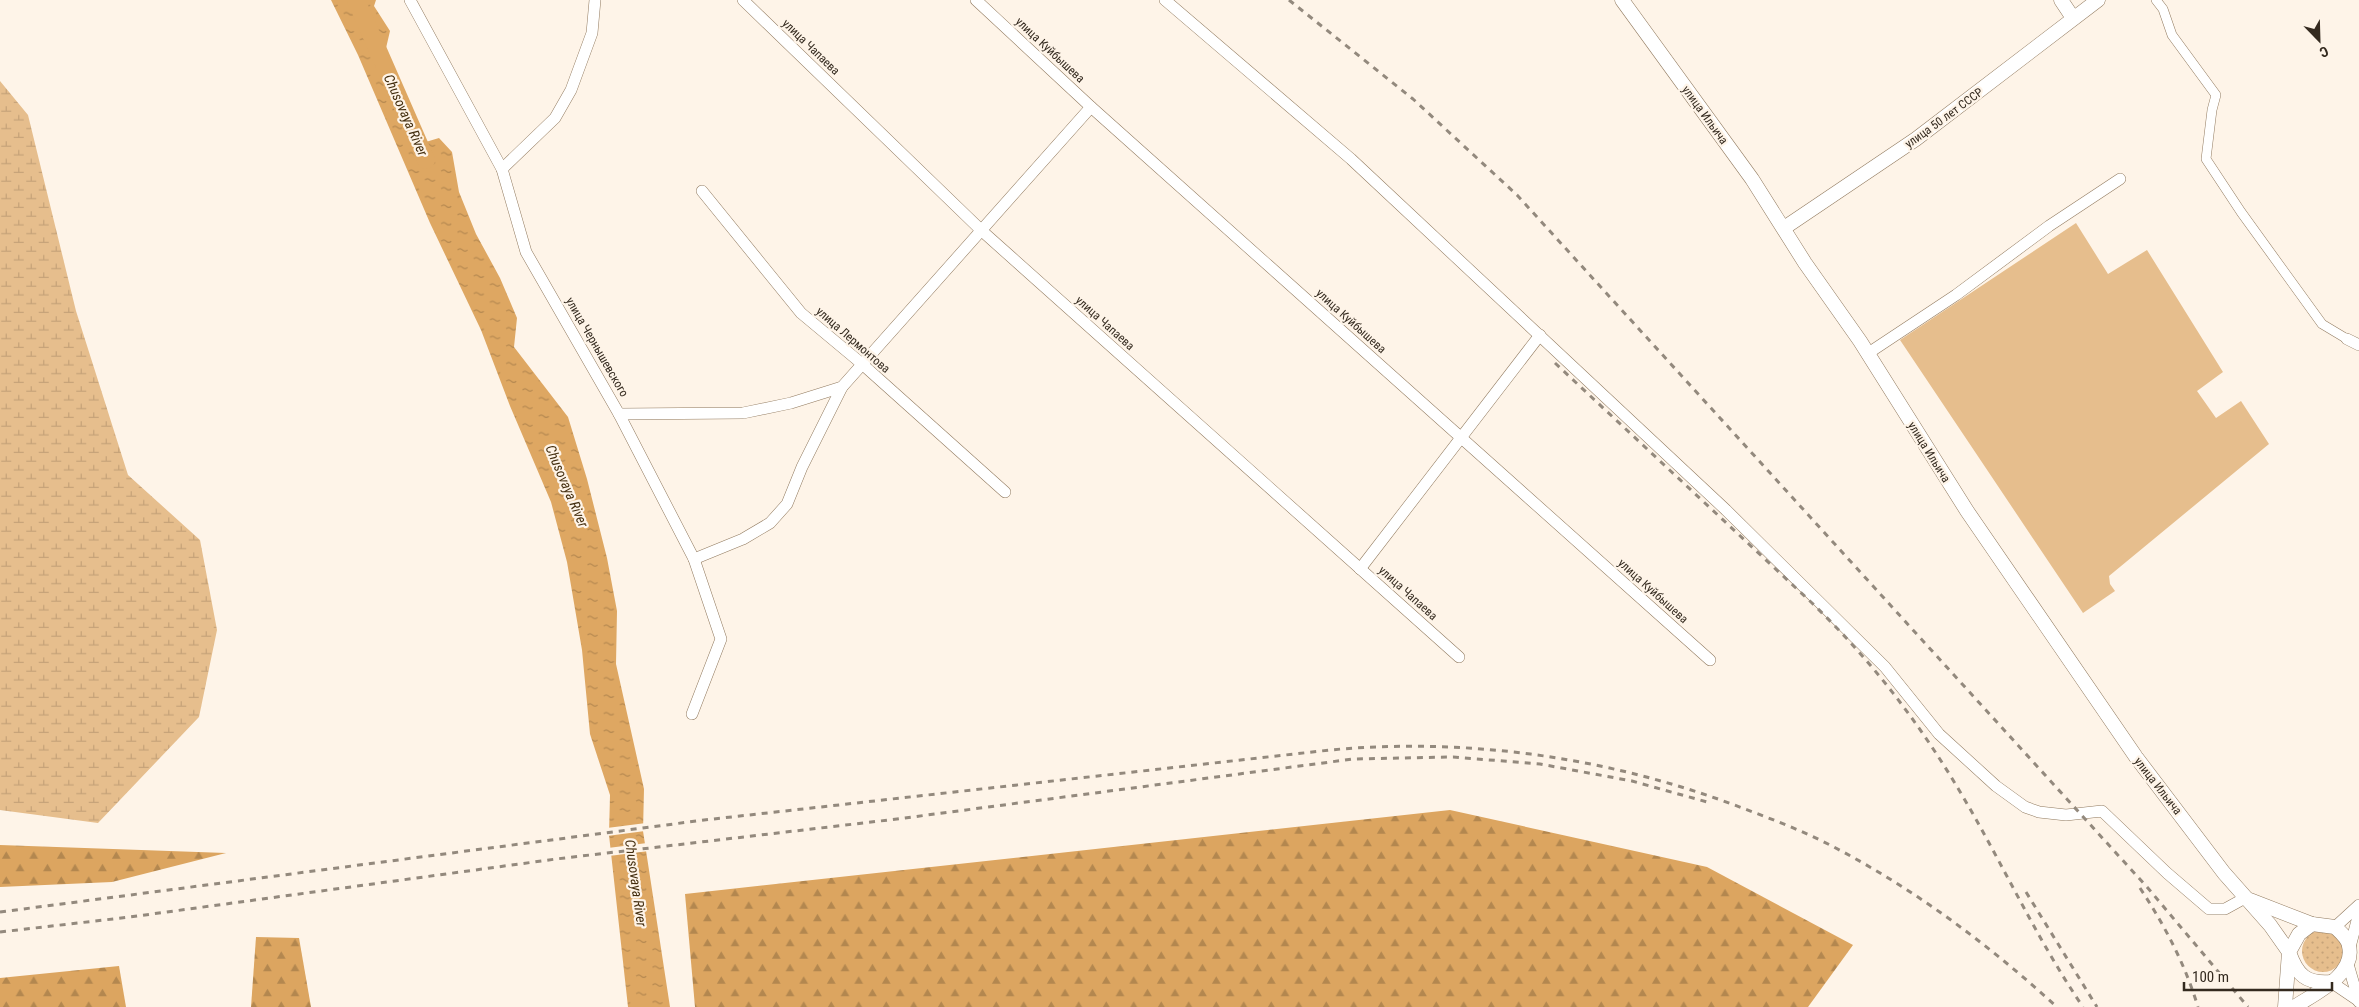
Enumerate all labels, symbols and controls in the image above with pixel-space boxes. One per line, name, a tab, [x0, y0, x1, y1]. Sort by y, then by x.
street label: улица Куйбышева	[1013, 14, 1088, 86]
north arrow	[2294, 15, 2344, 65]
street label: улица Чапаева	[780, 16, 843, 78]
text: С	[2317, 43, 2331, 61]
water label: Chusovaya River	[381, 72, 431, 159]
street label: улица Ильича	[1679, 83, 1731, 147]
street label: улица 50 лет СССР	[1902, 85, 1986, 151]
street label: улица Куйбышева	[1313, 286, 1389, 356]
street label: улица Чапаева	[1073, 293, 1137, 353]
street label: улица Чернышевского	[563, 295, 631, 399]
street label: улица Лермонтова	[813, 304, 893, 376]
street label: улица Ильича	[1905, 419, 1953, 485]
water label: Chusovaya River	[543, 443, 592, 530]
street label: улица Куйбышева	[1615, 556, 1691, 626]
street label: улица Чапаева	[1376, 563, 1440, 623]
street label: улица Ильича	[2131, 755, 2185, 818]
water label: Chusovaya River	[622, 839, 650, 928]
scale bar	[2184, 960, 2332, 992]
text: 100 m	[2192, 968, 2229, 986]

